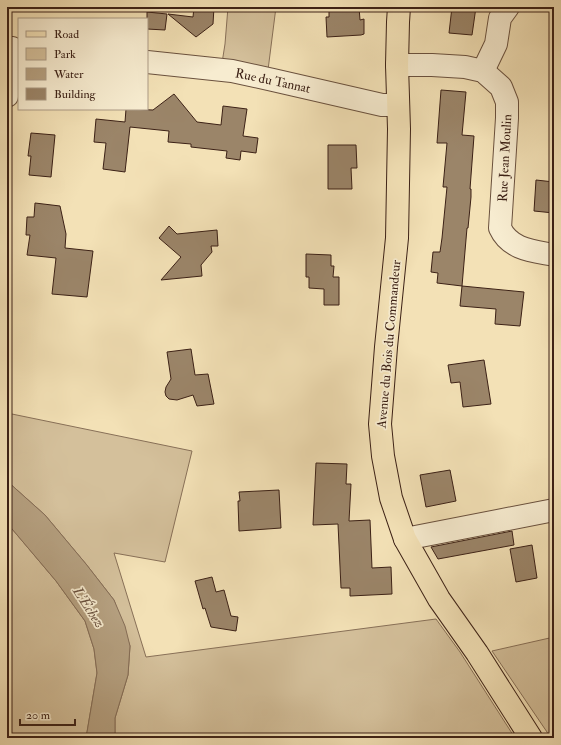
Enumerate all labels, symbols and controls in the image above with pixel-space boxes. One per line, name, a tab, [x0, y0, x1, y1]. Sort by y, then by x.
legend	[18, 18, 148, 110]
text: Road	[54, 27, 79, 42]
text: Park	[54, 47, 76, 62]
street label: Rue du Tannat	[234, 65, 312, 97]
text: Water	[53, 67, 84, 82]
text: Building	[54, 87, 97, 102]
street label: Rue Jean Moulin	[495, 113, 515, 202]
street label: Avenue du Bois du Commandeur	[374, 259, 404, 430]
water label: L'Échez	[69, 583, 108, 631]
scale bar	[20, 701, 75, 727]
text: 20 m	[26, 708, 51, 723]

